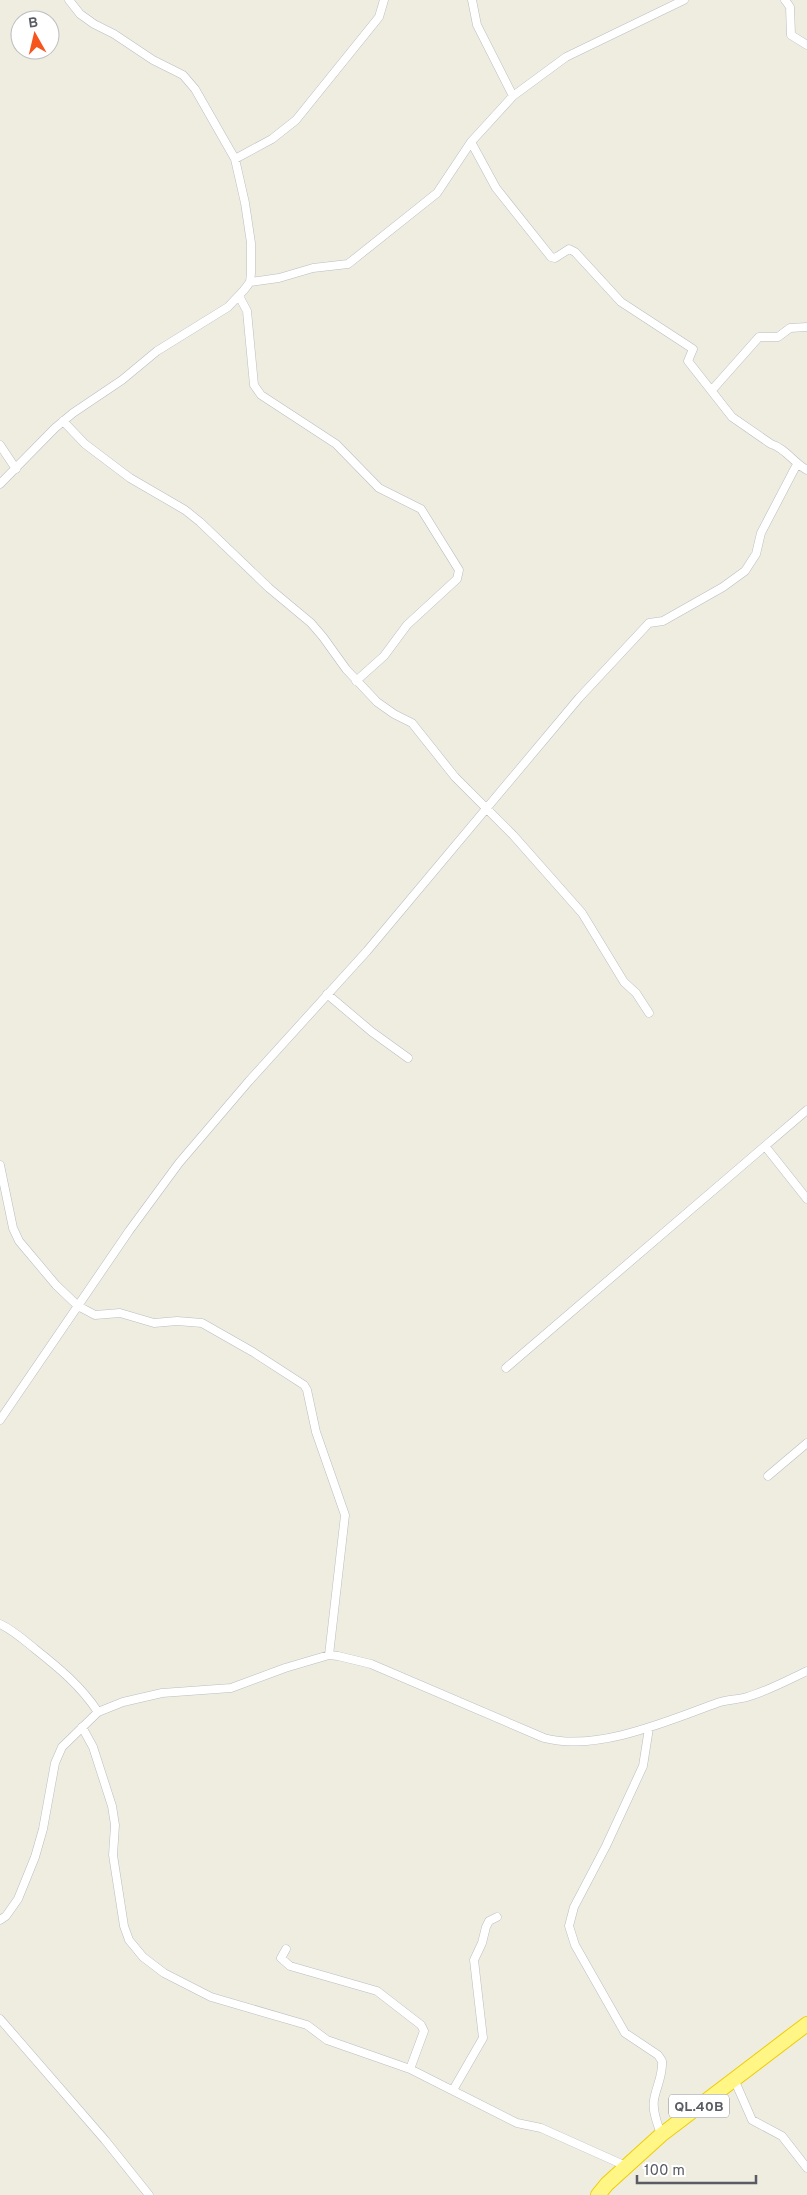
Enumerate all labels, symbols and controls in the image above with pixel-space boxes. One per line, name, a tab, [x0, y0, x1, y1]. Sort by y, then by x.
north arrow	[10, 10, 60, 60]
text: B	[27, 15, 39, 33]
road number: QL.40B	[669, 2094, 729, 2118]
scale bar	[637, 2152, 756, 2184]
text: 100 m	[644, 2162, 685, 2181]

